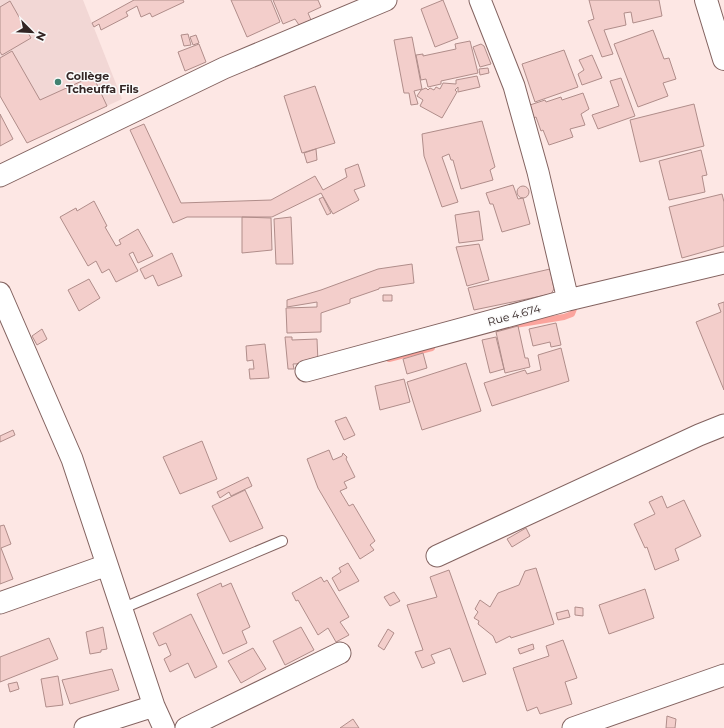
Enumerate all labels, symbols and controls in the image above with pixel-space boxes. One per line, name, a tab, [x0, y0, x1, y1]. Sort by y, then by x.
north arrow	[12, 12, 52, 52]
text: N	[33, 29, 49, 43]
place label: Collège Tcheuffa Fils	[66, 69, 139, 96]
marker: Collège Tcheuffa Fils	[53, 77, 63, 87]
street label: Rue 4.674	[486, 301, 543, 329]

